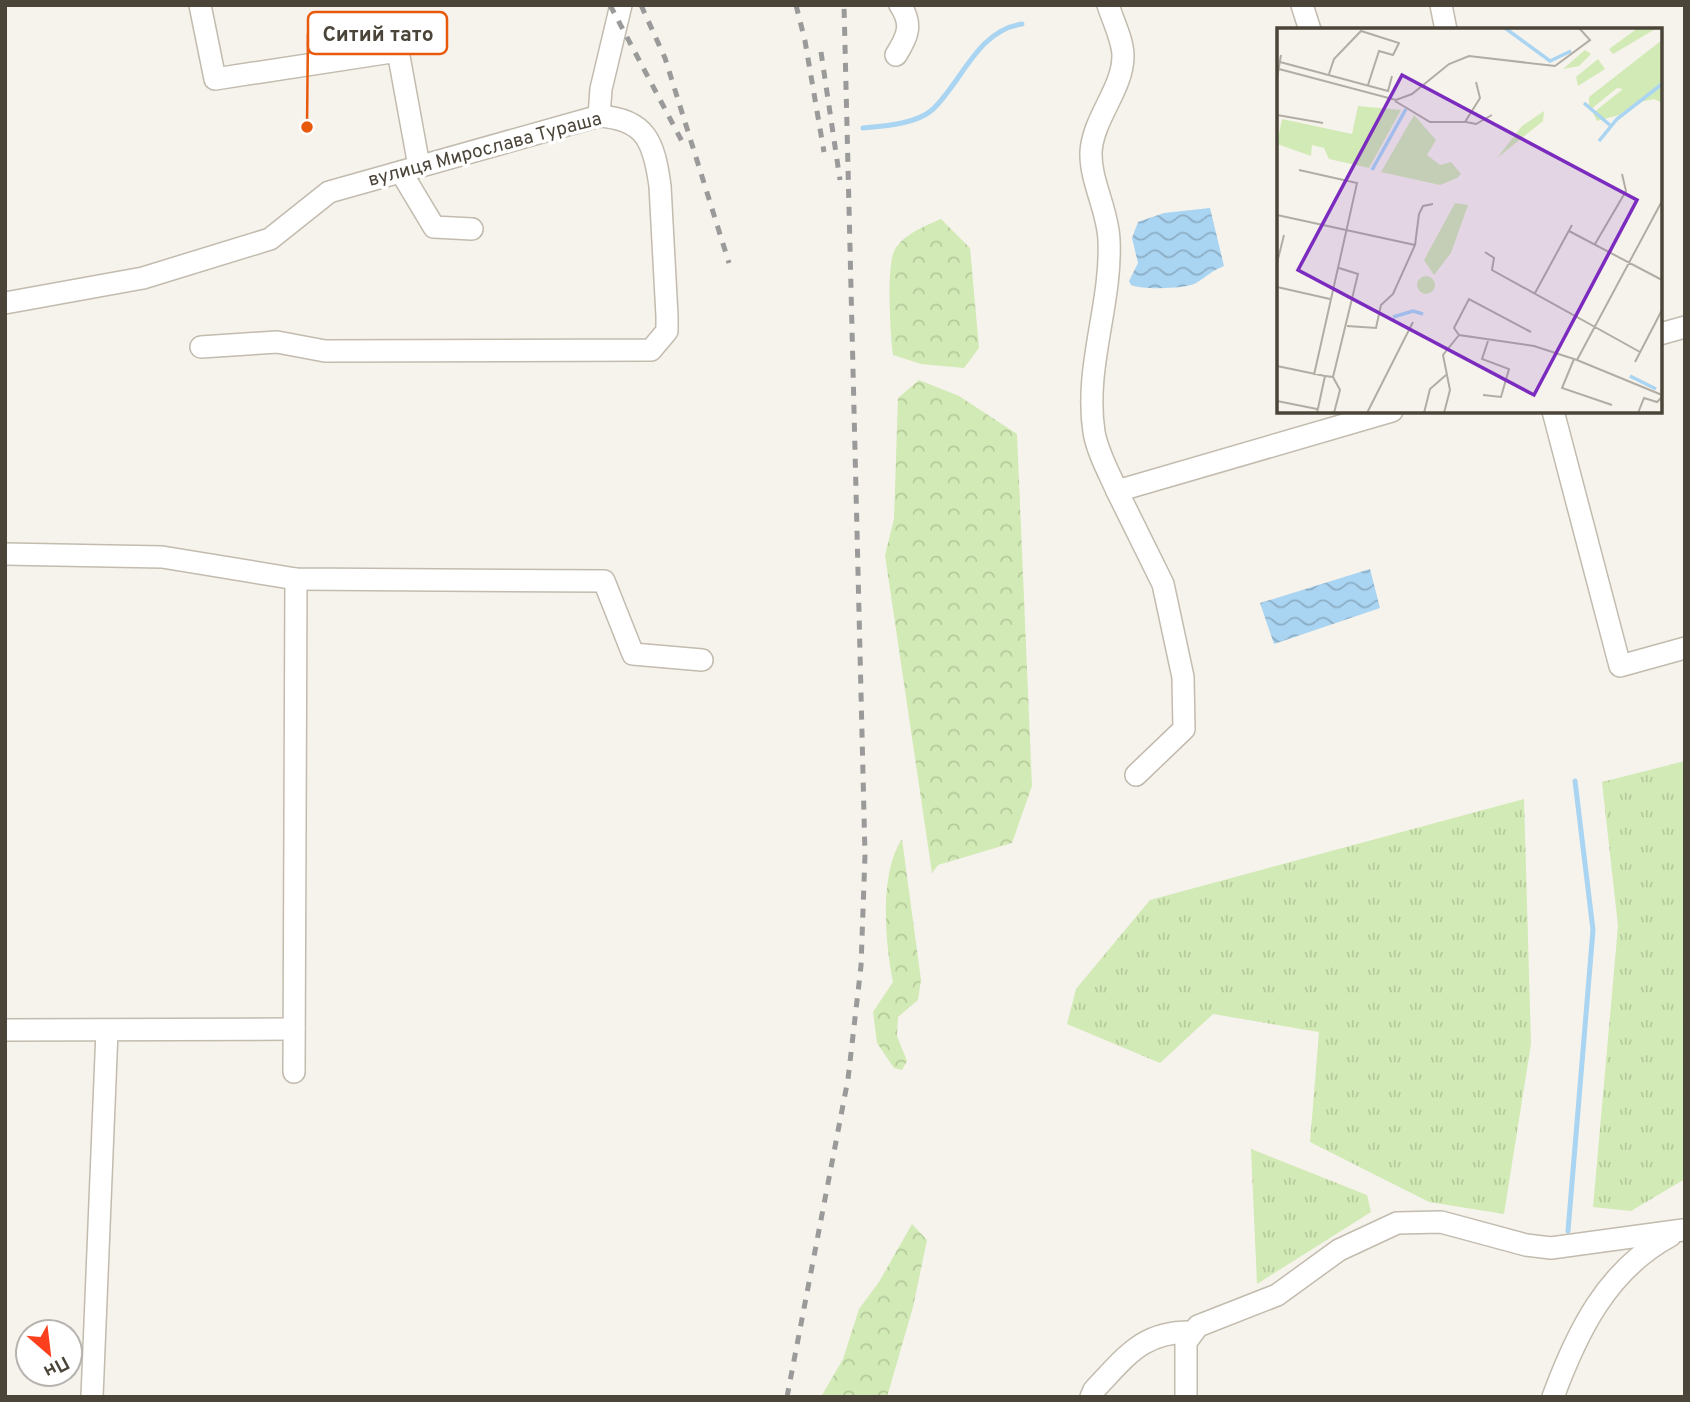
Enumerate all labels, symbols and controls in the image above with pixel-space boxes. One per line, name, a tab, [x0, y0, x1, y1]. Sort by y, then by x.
callout: Ситий тато	[308, 12, 447, 54]
text: Ситий тато	[322, 22, 434, 49]
inset map	[1277, 28, 1662, 413]
street label: вулиця Мирослава Тураша	[366, 107, 604, 193]
north arrow	[14, 1318, 84, 1388]
text: Пн	[39, 1350, 73, 1383]

